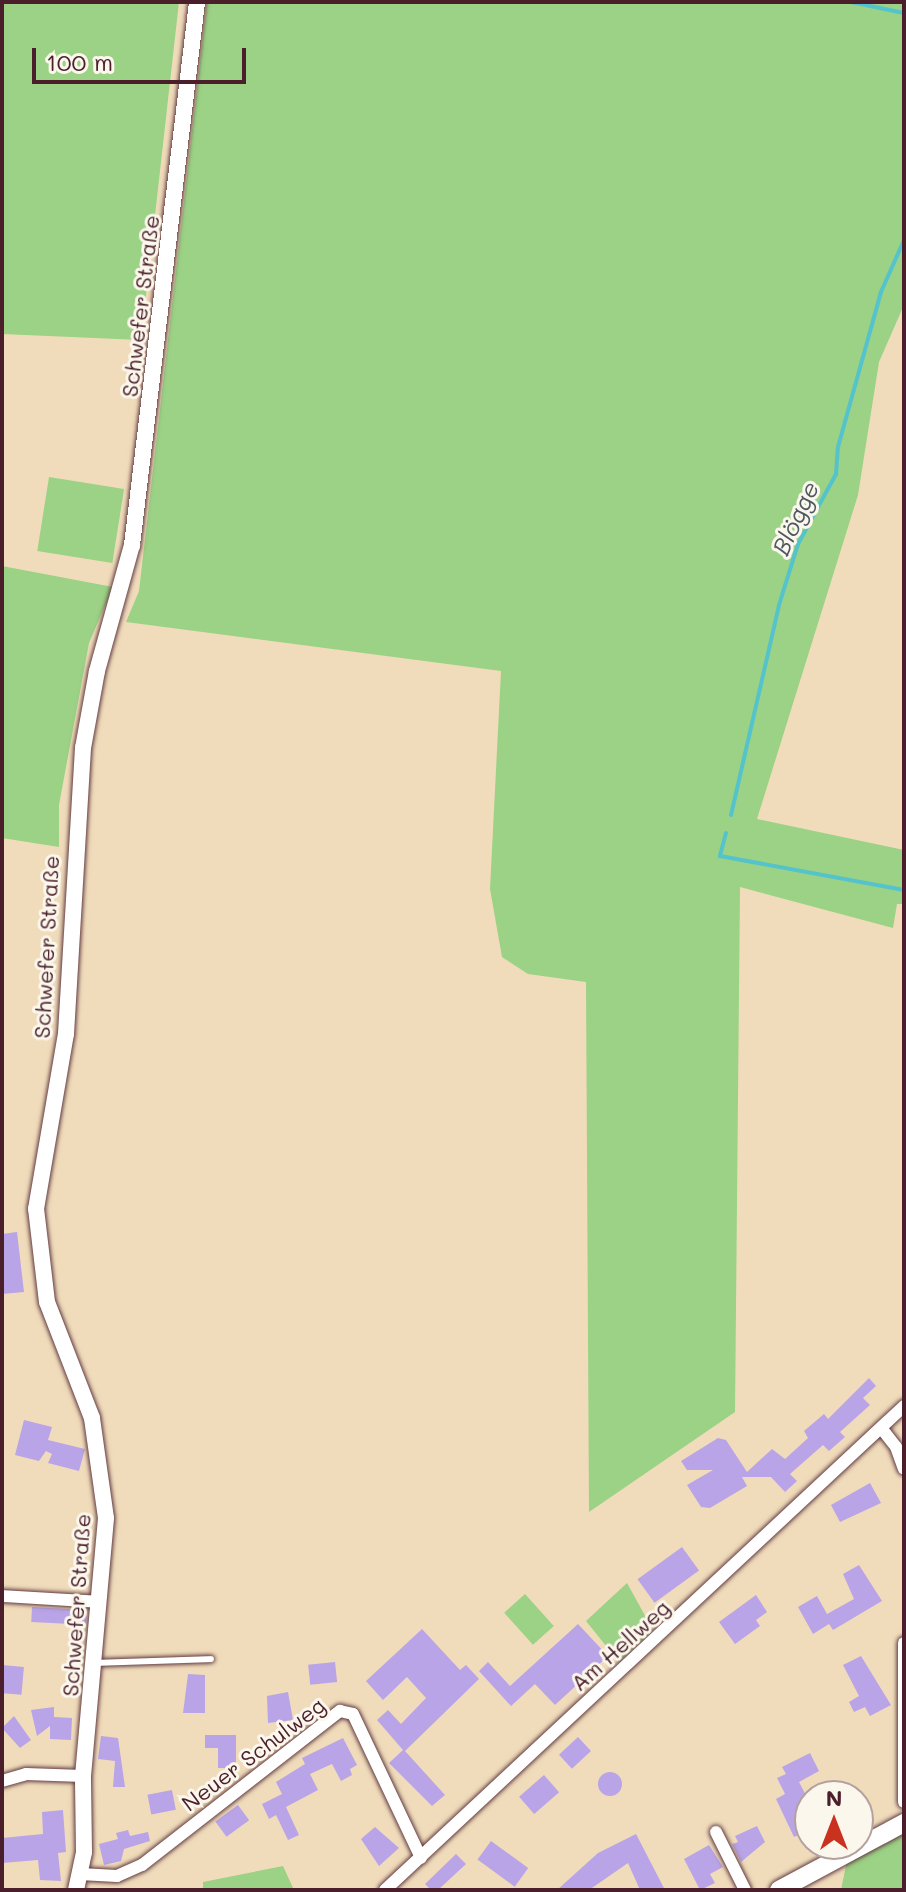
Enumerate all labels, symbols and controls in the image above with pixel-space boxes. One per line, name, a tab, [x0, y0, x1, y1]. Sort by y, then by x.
scale bar	[36, 32, 250, 82]
text: 100 m	[46, 46, 113, 77]
street label: Schwefer Straße	[116, 214, 164, 398]
water label: Blögge	[765, 477, 825, 559]
street label: Schwefer Straße	[28, 855, 64, 1039]
street label: Schwefer Straße	[56, 1513, 96, 1697]
street label: Am Hellweg	[565, 1594, 675, 1696]
street label: Neuer Schulweg	[176, 1692, 330, 1816]
north arrow	[794, 1780, 874, 1860]
text: N	[826, 1783, 842, 1812]

